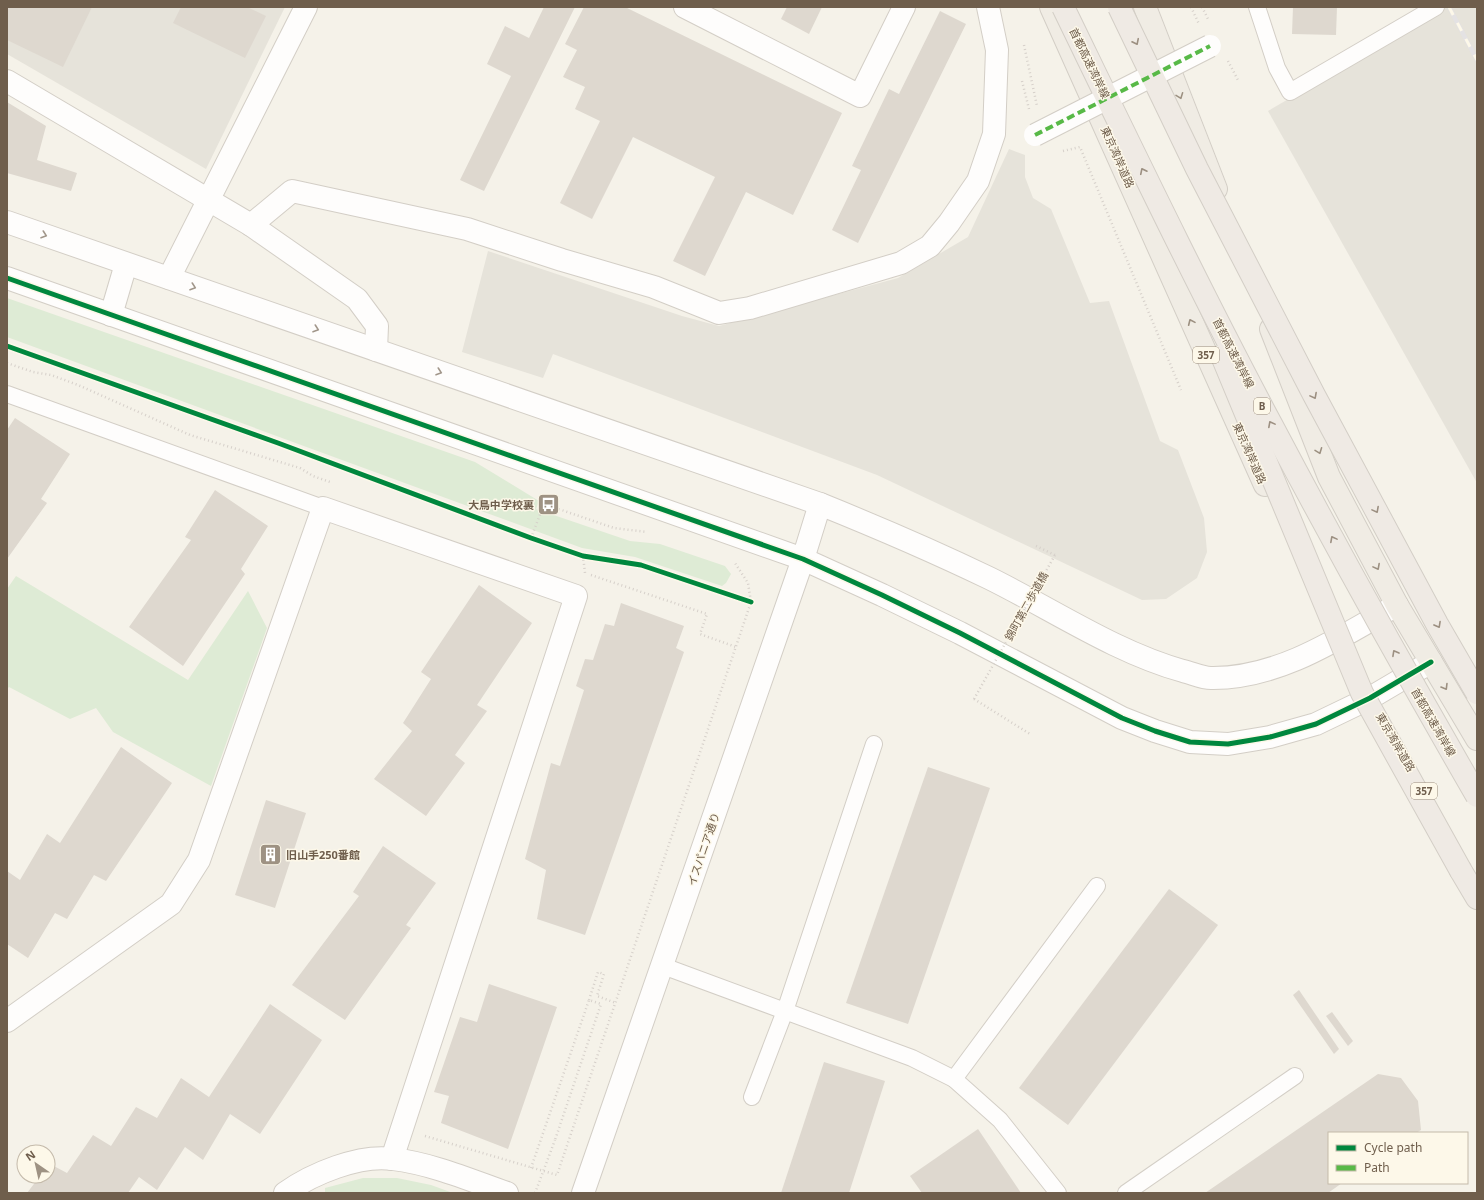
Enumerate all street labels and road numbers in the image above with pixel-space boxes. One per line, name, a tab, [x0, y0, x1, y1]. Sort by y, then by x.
street label: 首都高速湾岸線	[1066, 25, 1114, 101]
street label: 東京湾岸道路	[1098, 124, 1138, 190]
street label: 首都高速湾岸線	[1210, 315, 1258, 391]
road number: 357	[1193, 347, 1219, 363]
road number: B	[1254, 398, 1270, 414]
street label: 東京湾岸道路	[1230, 420, 1270, 486]
street label: 錦町第二歩道橋	[1001, 569, 1051, 643]
street label: 首都高速湾岸線	[1408, 685, 1460, 759]
street label: 東京湾岸道路	[1373, 710, 1419, 774]
road number: 357	[1411, 783, 1437, 799]
street label: イスパニア通り	[683, 810, 723, 888]

